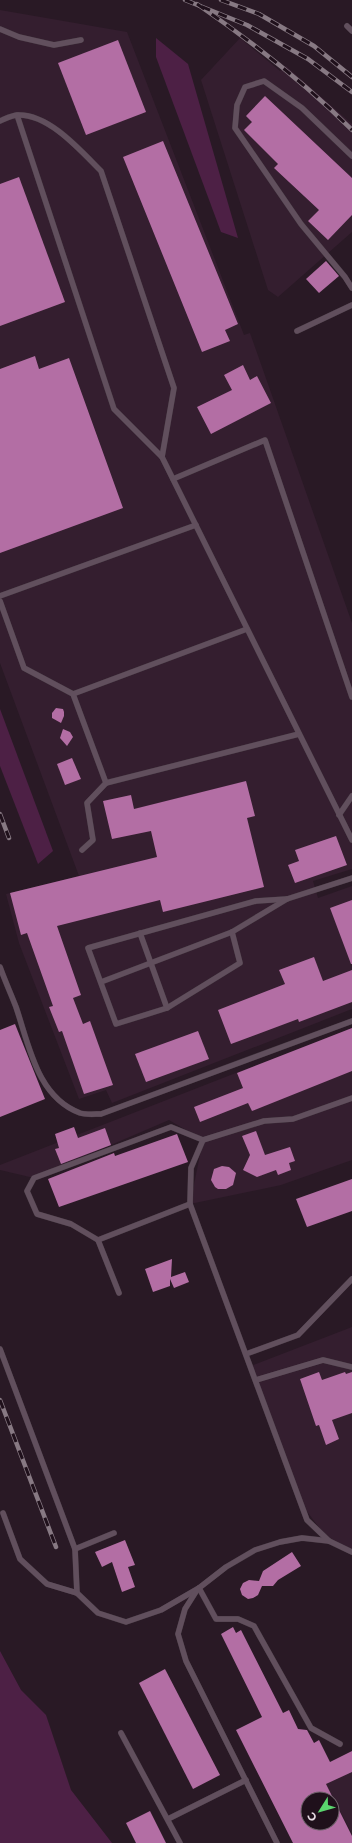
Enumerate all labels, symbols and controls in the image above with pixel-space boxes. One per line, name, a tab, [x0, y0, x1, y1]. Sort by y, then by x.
north arrow	[300, 1791, 340, 1831]
text: С	[304, 1810, 320, 1824]

